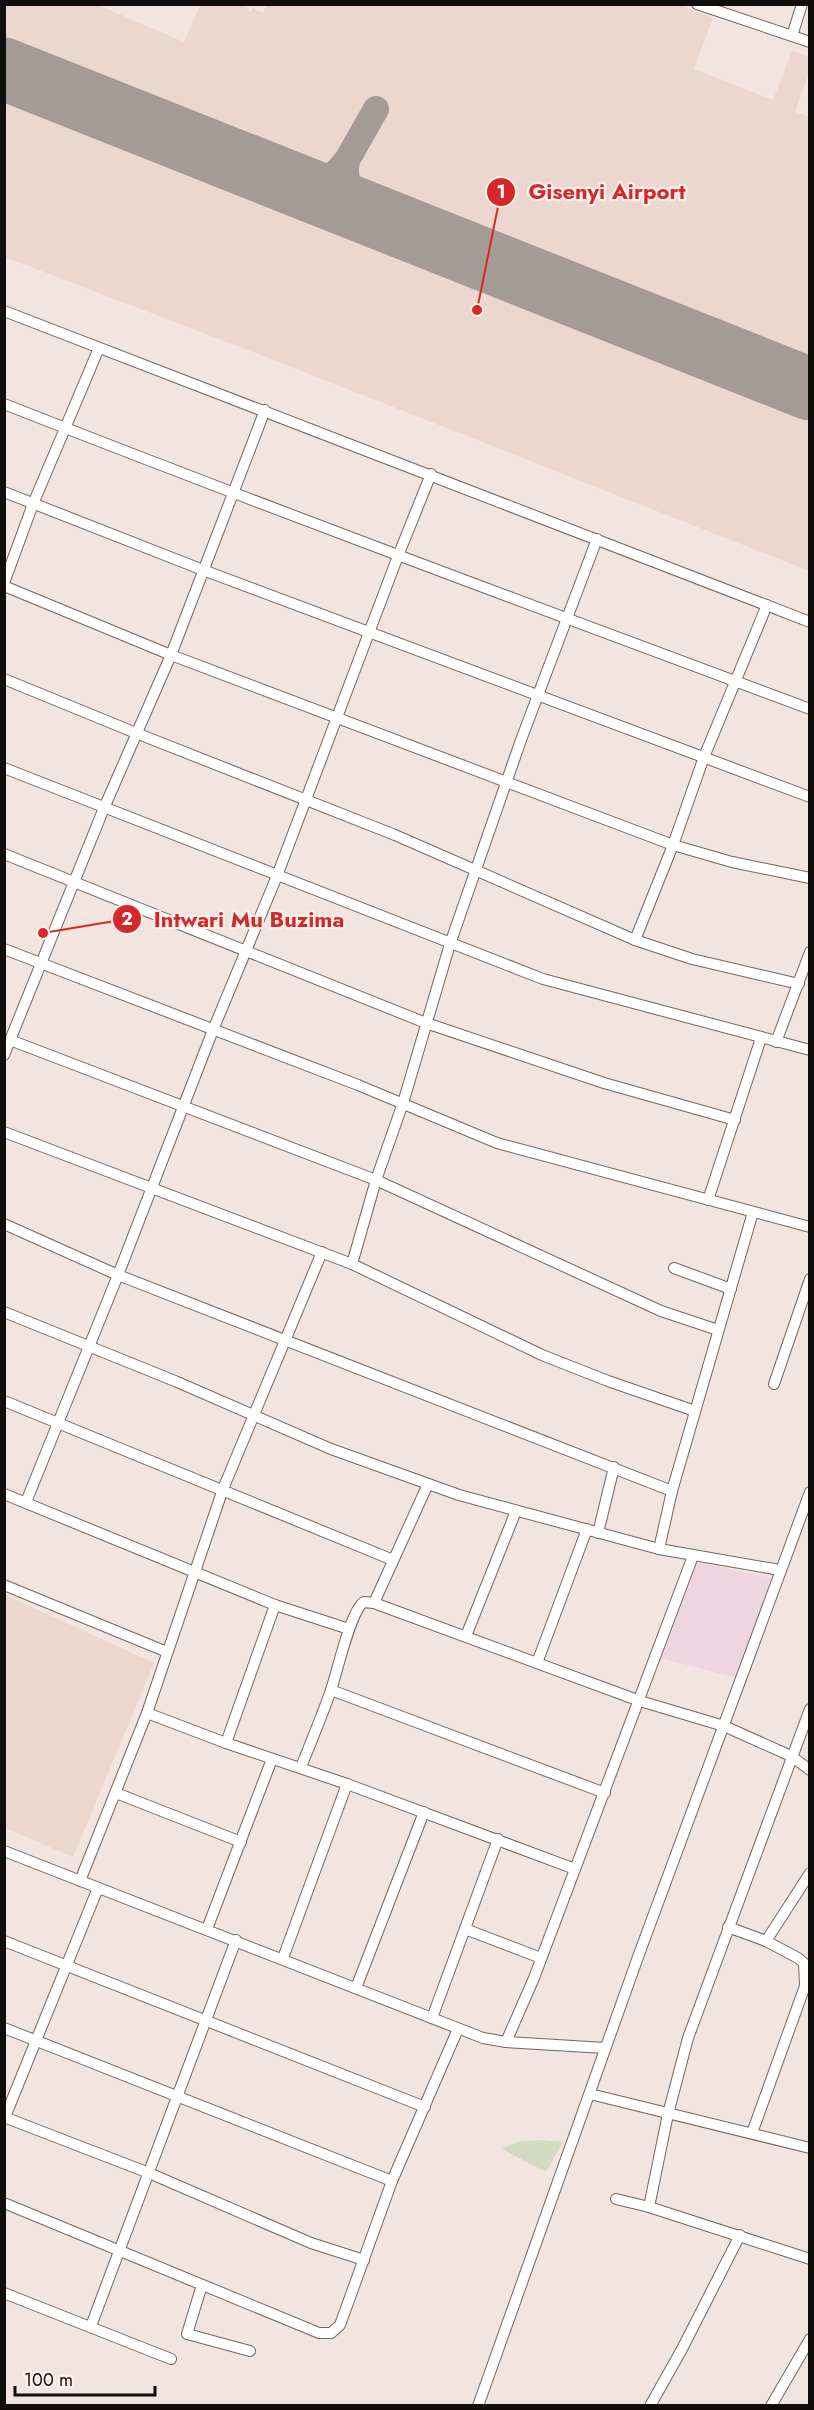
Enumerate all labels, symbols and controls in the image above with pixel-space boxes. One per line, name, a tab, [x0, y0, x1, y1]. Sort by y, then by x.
callout: Gisenyi Airport	[486, 172, 697, 212]
text: Gisenyi Airport	[528, 175, 686, 207]
text: 1	[496, 179, 506, 205]
callout: Intwari Mu Buzima	[112, 899, 356, 939]
text: Intwari Mu Buzima	[154, 903, 344, 935]
text: 2	[121, 906, 133, 932]
scale bar	[15, 2359, 154, 2397]
text: 100 m	[24, 2367, 73, 2393]

